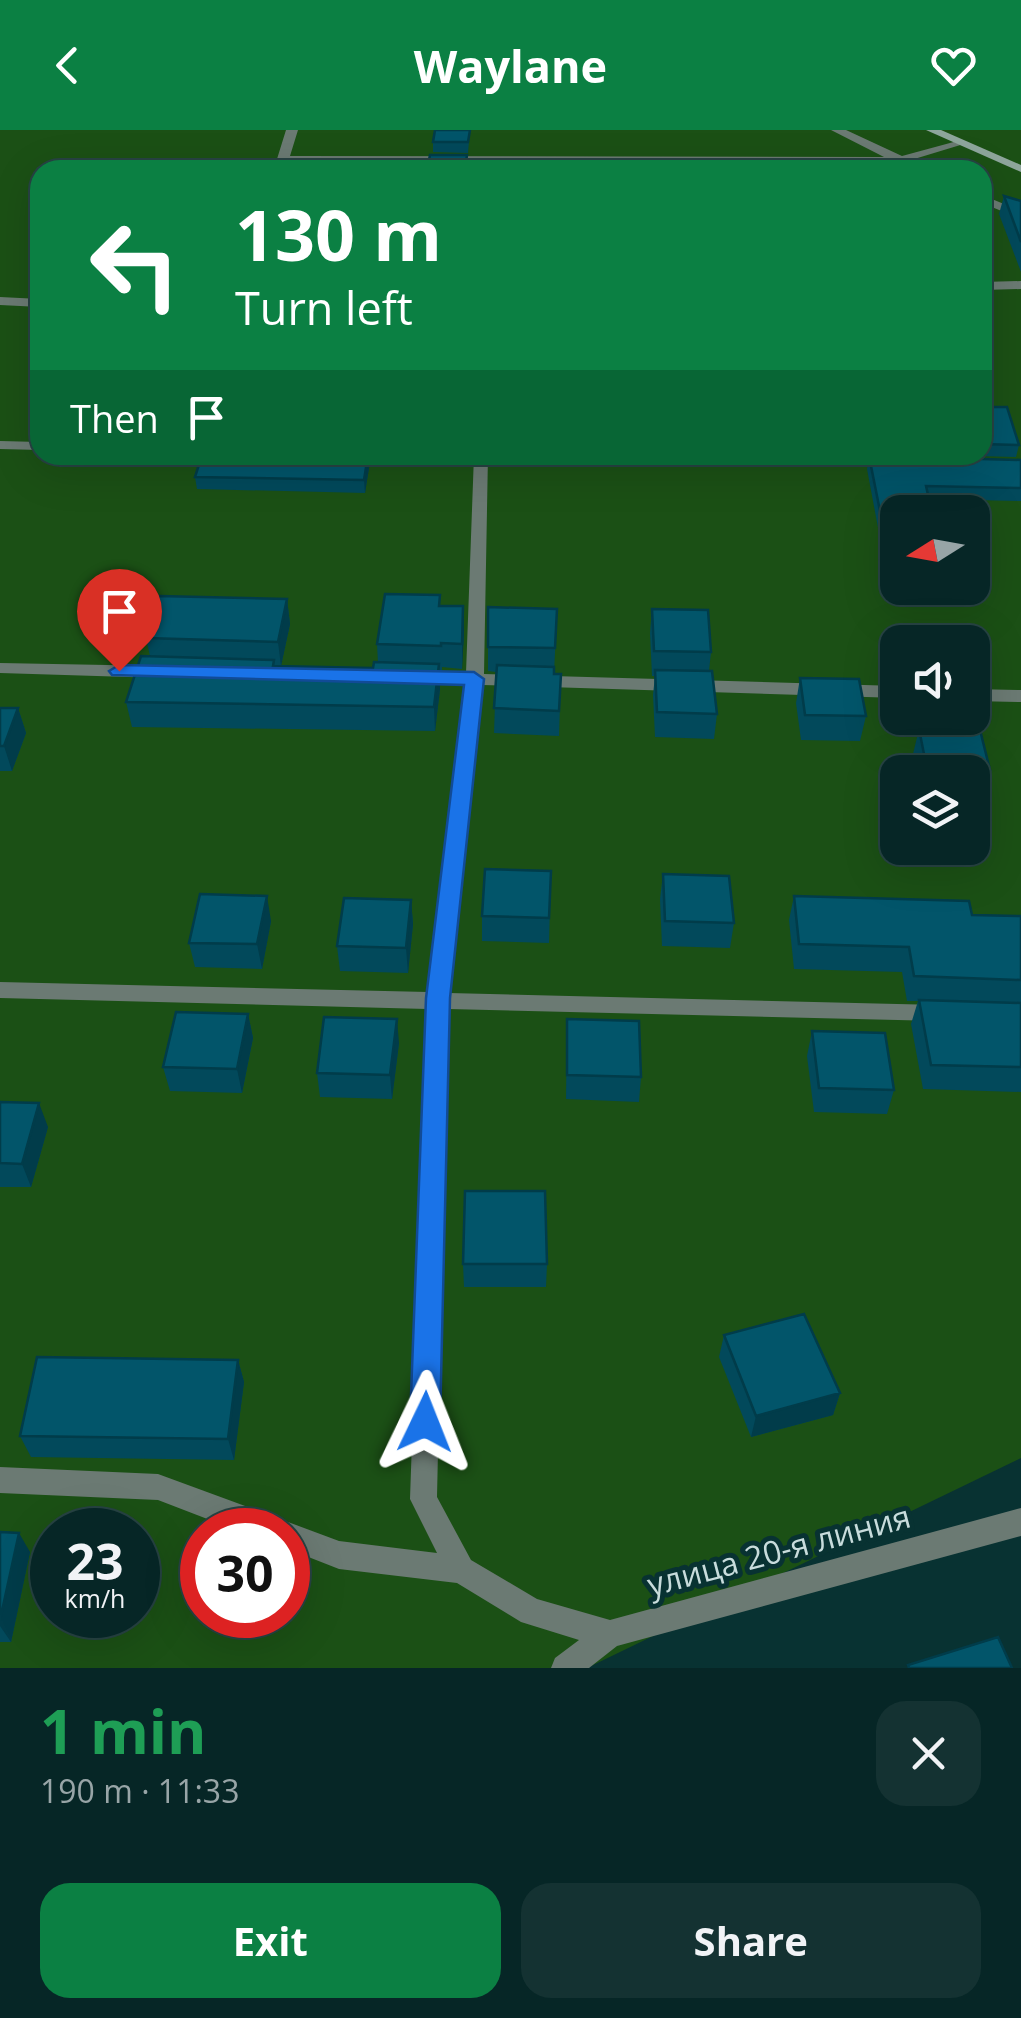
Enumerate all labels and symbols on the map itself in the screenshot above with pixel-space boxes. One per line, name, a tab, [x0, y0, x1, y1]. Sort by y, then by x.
north arrow	[880, 495, 990, 605]
pin	[77, 569, 162, 672]
position arrow	[373, 1370, 477, 1474]
street label: улица 20-я линия	[642, 1494, 915, 1605]
speed limit sign: 30	[180, 1508, 310, 1638]

